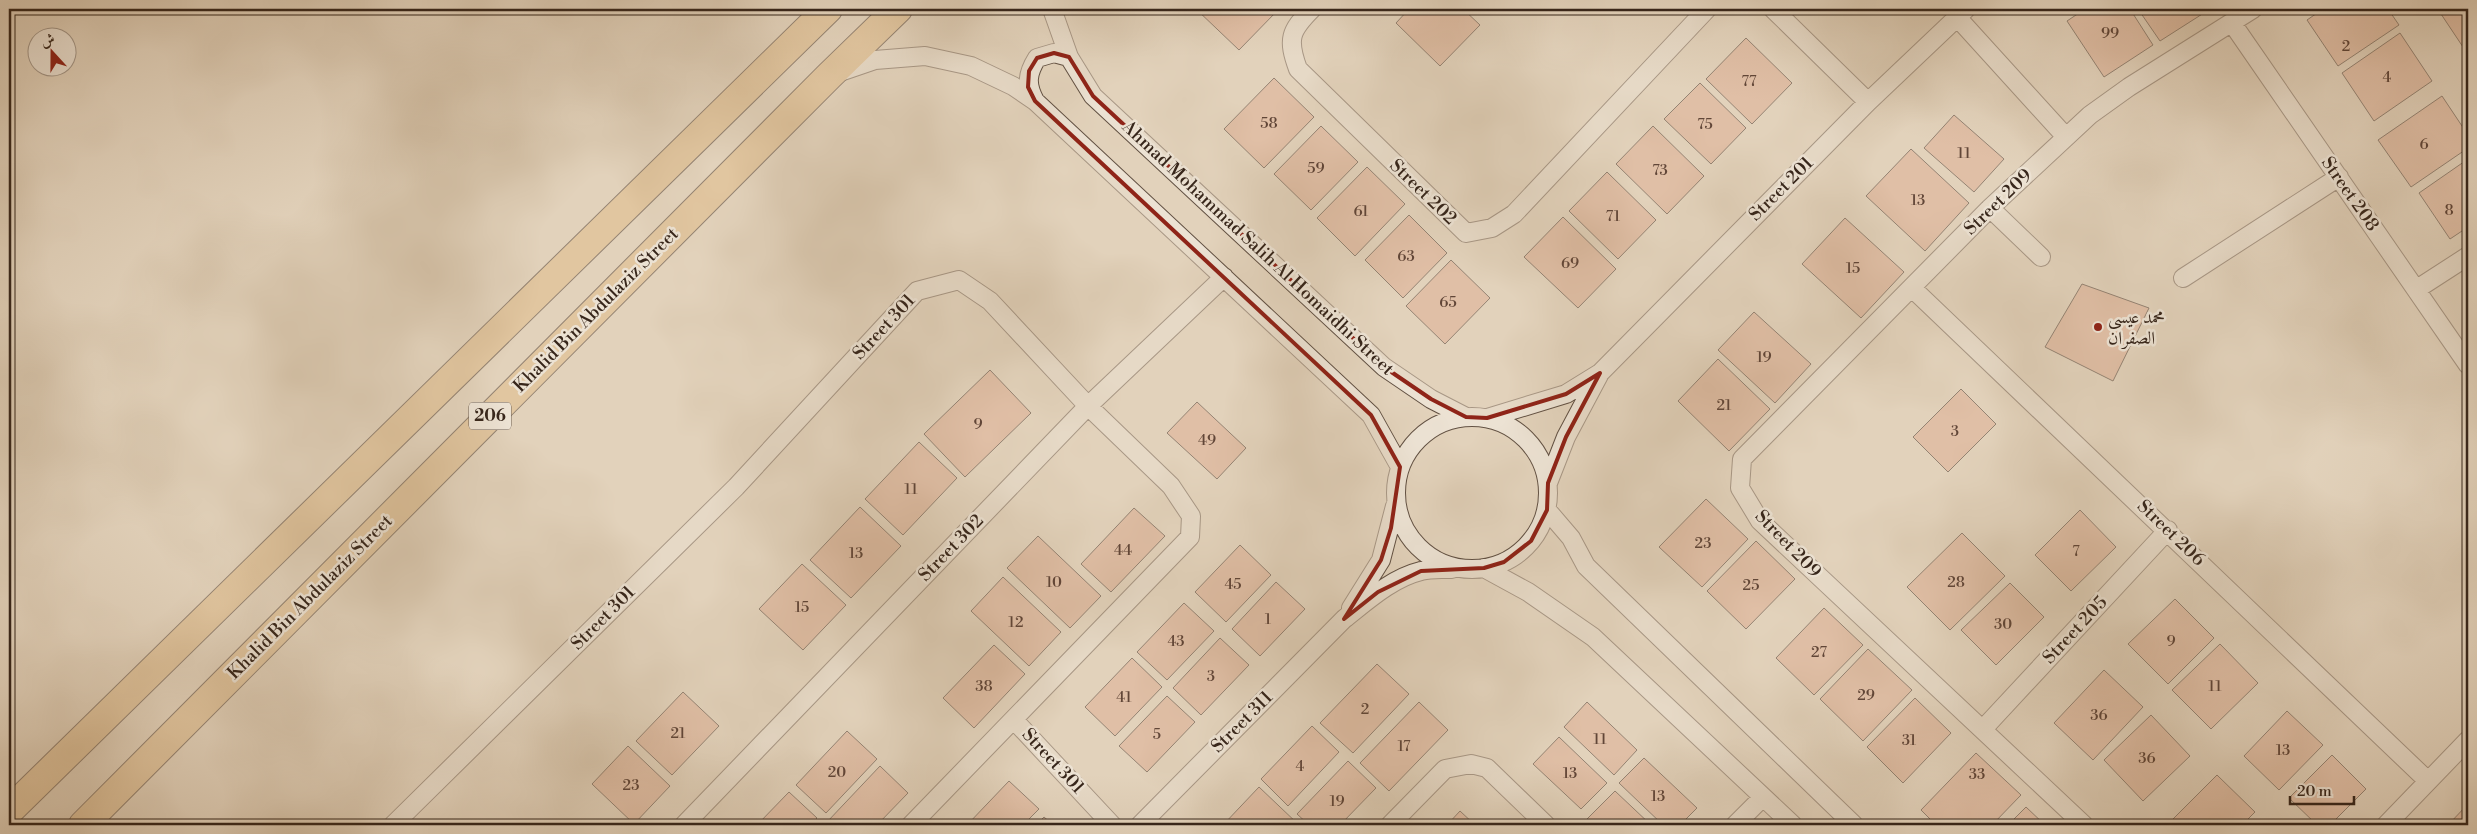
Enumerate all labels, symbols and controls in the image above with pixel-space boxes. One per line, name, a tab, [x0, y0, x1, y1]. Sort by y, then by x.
house number: 99	[2101, 24, 2119, 43]
north arrow	[28, 28, 78, 78]
text: ش	[38, 30, 58, 52]
house number: 2	[2342, 37, 2350, 56]
house number: 4	[2383, 68, 2392, 87]
house number: 77	[1741, 72, 1757, 91]
house number: 58	[1260, 114, 1278, 133]
street label: Ahmad Mohammad Salih Al Homaidhi Street	[1116, 115, 1399, 381]
house number: 75	[1697, 115, 1713, 134]
house number: 6	[2419, 135, 2429, 154]
house number: 11	[1957, 144, 1971, 163]
street label: Street 201	[1744, 152, 1818, 226]
street label: Street 208	[2316, 152, 2384, 236]
street label: Street 202	[1385, 154, 1461, 230]
house number: 59	[1307, 159, 1325, 178]
house number: 73	[1652, 161, 1668, 180]
street label: Street 209	[1959, 164, 2037, 240]
house number: 13	[1911, 191, 1925, 210]
house number: 8	[2444, 201, 2454, 220]
house number: 61	[1353, 202, 1369, 221]
house number: 71	[1606, 207, 1621, 226]
street label: Khalid Bin Abdulaziz Street	[509, 222, 684, 397]
house number: 63	[1397, 247, 1415, 266]
house number: 69	[1561, 254, 1579, 273]
house number: 15	[1846, 259, 1860, 278]
street label: Street 301	[848, 289, 920, 365]
house number: 65	[1439, 293, 1457, 312]
place label: محمد عيسى الصفران	[2108, 306, 2165, 350]
marker: محمد عيسى الصفران	[2092, 321, 2104, 333]
house number: 19	[1756, 348, 1772, 367]
house number: 21	[1716, 396, 1732, 415]
road number: 206	[469, 402, 511, 430]
house number: 9	[973, 415, 983, 434]
house number: 3	[1951, 422, 1959, 441]
house number: 49	[1198, 431, 1216, 450]
house number: 11	[904, 480, 918, 499]
street label: Street 206	[2132, 495, 2210, 571]
street label: Street 209	[1750, 505, 1826, 583]
street label: Khalid Bin Abdulaziz Street	[223, 509, 398, 684]
street label: Street 302	[913, 510, 989, 586]
house number: 23	[1695, 534, 1711, 553]
house number: 44	[1114, 541, 1132, 560]
house number: 7	[2072, 542, 2080, 561]
house number: 13	[849, 544, 863, 563]
house number: 10	[1046, 573, 1062, 592]
house number: 28	[1947, 573, 1965, 592]
house number: 45	[1224, 575, 1242, 594]
house number: 25	[1743, 576, 1759, 595]
street label: Street 301	[566, 581, 640, 655]
street label: Street 205	[2038, 591, 2112, 669]
house number: 15	[795, 598, 809, 617]
house number: 1	[1265, 610, 1272, 629]
house number: 12	[1008, 613, 1024, 632]
house number: 30	[1994, 615, 2012, 634]
house number: 43	[1167, 632, 1185, 651]
house number: 9	[2166, 632, 2176, 651]
house number: 27	[1811, 643, 1827, 662]
house number: 3	[1207, 667, 1215, 686]
house number: 38	[975, 677, 993, 696]
house number: 11	[2208, 677, 2222, 696]
street label: Street 311	[1206, 686, 1278, 758]
house number: 29	[1857, 686, 1875, 705]
house number: 41	[1116, 688, 1132, 707]
house number: 2	[1361, 700, 1369, 719]
house number: 36	[2090, 706, 2108, 725]
street label: Street 301	[1017, 723, 1089, 799]
house number: 21	[670, 724, 686, 743]
house number: 5	[1153, 725, 1161, 744]
house number: 11	[1593, 730, 1607, 749]
house number: 31	[1902, 731, 1917, 750]
house number: 17	[1397, 737, 1411, 756]
house number: 13	[2276, 741, 2290, 760]
house number: 36	[2138, 749, 2156, 768]
house number: 4	[1296, 757, 1305, 776]
house number: 20	[828, 763, 846, 782]
house number: 13	[1563, 764, 1577, 783]
house number: 33	[1969, 765, 1985, 784]
scale bar	[2290, 774, 2353, 806]
house number: 23	[623, 776, 639, 795]
text: 20 m	[2297, 782, 2332, 801]
house number: 13	[1651, 787, 1665, 806]
house number: 19	[1329, 792, 1345, 811]

